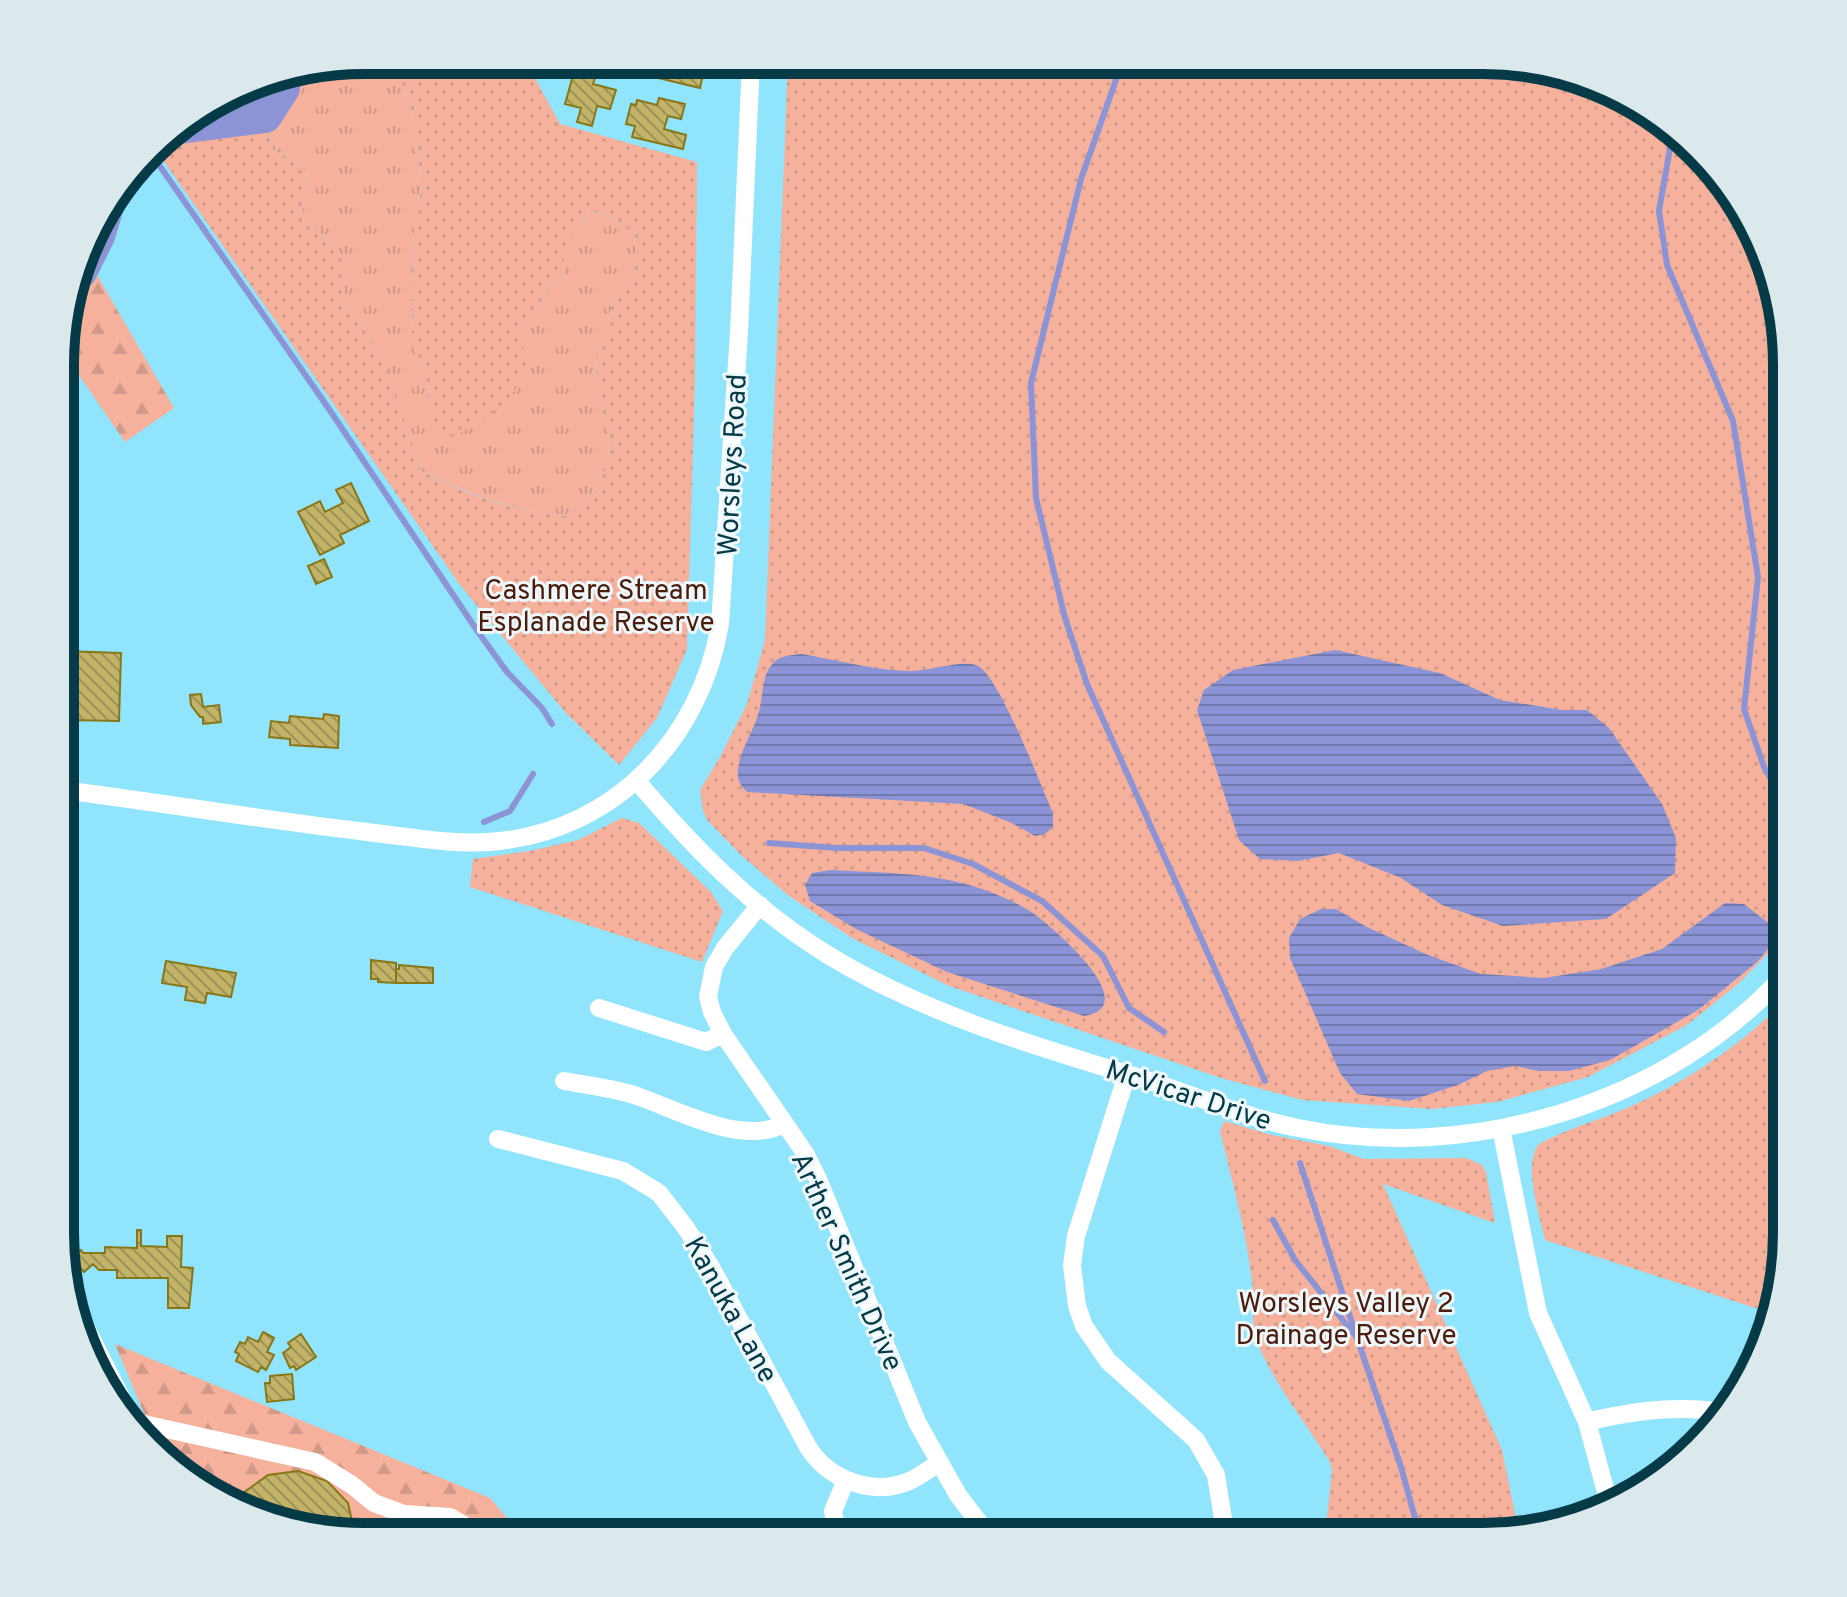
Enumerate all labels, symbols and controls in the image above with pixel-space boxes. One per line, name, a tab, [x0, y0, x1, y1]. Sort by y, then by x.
street label: Worsleys Road	[711, 373, 757, 557]
park label: Cashmere Stream Esplanade Reserve	[477, 574, 715, 642]
street label: McVicar Drive	[1101, 1053, 1276, 1141]
street label: Arther Smith Drive	[781, 1147, 910, 1377]
street label: Kanuka Lane	[674, 1231, 784, 1390]
park label: Worsleys Valley 2 Drainage Reserve	[1235, 1287, 1457, 1355]

